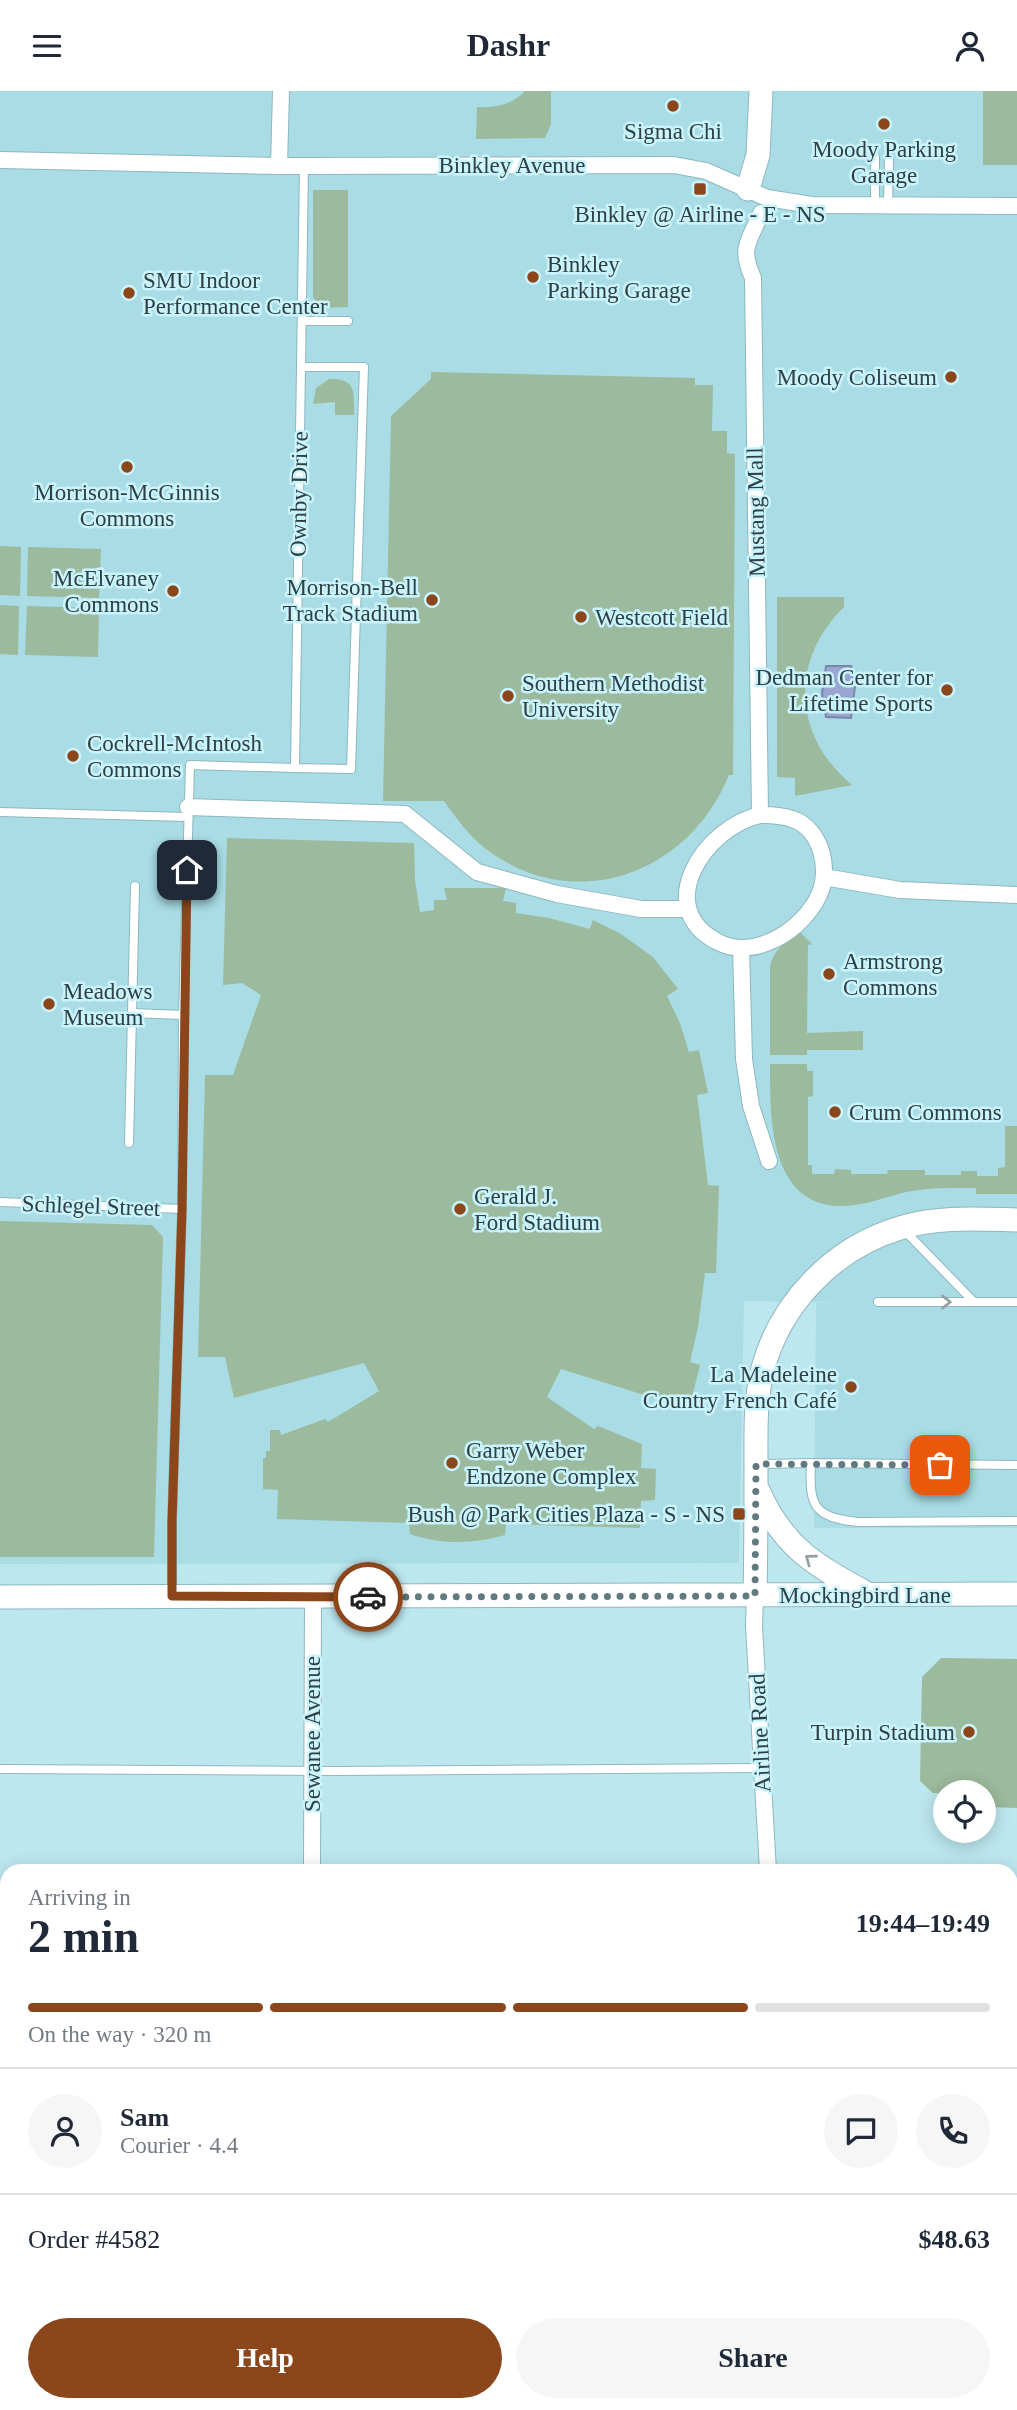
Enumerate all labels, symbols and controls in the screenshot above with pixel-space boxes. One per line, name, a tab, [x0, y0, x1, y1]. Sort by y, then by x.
icon: menu	[28, 27, 66, 65]
text: Dashr	[467, 27, 550, 63]
icon: person	[951, 27, 989, 65]
marker: Sigma Chi	[665, 98, 681, 114]
marker: Moody Parking Garage	[876, 116, 892, 132]
place label: Sigma Chi	[624, 119, 722, 144]
place label: Moody Parking Garage	[812, 137, 956, 188]
street label: Binkley Avenue	[438, 153, 586, 178]
marker: Binkley @ Airline - E - NS	[692, 181, 708, 197]
place label: Binkley @ Airline - E - NS	[574, 202, 826, 227]
place label: Binkley Parking Garage	[547, 252, 691, 303]
place label: SMU Indoor Performance Center	[143, 268, 328, 319]
marker: Binkley Parking Garage	[525, 269, 541, 285]
marker: SMU Indoor Performance Center	[121, 285, 137, 301]
place label: Moody Coliseum	[777, 365, 937, 390]
marker: Moody Coliseum	[943, 369, 959, 385]
street label: Ownby Drive	[285, 431, 313, 557]
street label: Mustang Mall	[742, 447, 770, 577]
marker: Morrison-McGinnis Commons	[119, 459, 135, 475]
place label: Morrison-McGinnis Commons	[34, 480, 220, 531]
place label: McElvaney Commons	[53, 566, 160, 617]
place label: Morrison-Bell Track Stadium	[283, 575, 418, 626]
marker: McElvaney Commons	[165, 583, 181, 599]
marker: Morrison-Bell Track Stadium	[424, 592, 440, 608]
place label: Westcott Field	[595, 605, 728, 630]
marker: Westcott Field	[573, 609, 589, 625]
place label: Dedman Center for Lifetime Sports	[755, 665, 933, 716]
place label: Southern Methodist University	[522, 671, 705, 722]
marker: Dedman Center for Lifetime Sports	[939, 682, 955, 698]
marker: Southern Methodist University	[500, 688, 516, 704]
place label: Cockrell-McIntosh Commons	[87, 731, 263, 782]
marker: Cockrell-McIntosh Commons	[65, 748, 81, 764]
pin	[157, 840, 217, 900]
icon: home	[168, 851, 206, 889]
place label: Armstrong Commons	[843, 949, 943, 1000]
marker: Armstrong Commons	[821, 966, 837, 982]
place label: Meadows Museum	[63, 979, 152, 1030]
marker: Meadows Museum	[41, 996, 57, 1012]
place label: Crum Commons	[849, 1100, 1002, 1125]
marker: Crum Commons	[827, 1104, 843, 1120]
place label: Gerald J. Ford Stadium	[474, 1184, 600, 1235]
street label: Schlegel Street	[21, 1191, 161, 1221]
marker: Gerald J. Ford Stadium	[452, 1201, 468, 1217]
one-way arrow	[942, 1294, 952, 1310]
place label: La Madeleine Country French Café	[643, 1362, 837, 1413]
marker: La Madeleine Country French Café	[843, 1379, 859, 1395]
pin	[910, 1435, 970, 1495]
place label: Garry Weber Endzone Complex	[466, 1438, 637, 1489]
icon: bag	[921, 1446, 959, 1484]
marker: Garry Weber Endzone Complex	[444, 1455, 460, 1471]
place label: Bush @ Park Cities Plaza - S - NS	[407, 1502, 725, 1527]
marker: Bush @ Park Cities Plaza - S - NS	[731, 1506, 747, 1522]
one-way arrow	[806, 1555, 818, 1568]
courier	[333, 1562, 403, 1632]
icon: car	[349, 1578, 387, 1616]
street label: Mockingbird Lane	[779, 1583, 951, 1608]
street label: Sewanee Avenue	[300, 1656, 325, 1812]
street label: Airline Road	[744, 1672, 776, 1793]
place label: Turpin Stadium	[811, 1720, 955, 1745]
marker: Turpin Stadium	[961, 1724, 977, 1740]
map controls	[933, 1780, 996, 1843]
button: locate	[933, 1780, 996, 1843]
text: Arriving in	[28, 1885, 131, 1910]
text: 19:44–19:49	[856, 1909, 990, 1938]
text: 2 min	[28, 1911, 139, 1962]
text: On the way · 320 m	[28, 2022, 211, 2047]
button: person	[28, 2094, 102, 2168]
button: chat	[824, 2094, 898, 2168]
button: phone	[916, 2094, 990, 2168]
text: Sam	[120, 2103, 169, 2132]
text: Courier · 4.4	[120, 2133, 238, 2158]
text: Order #4582	[28, 2225, 160, 2254]
text: $48.63	[919, 2225, 990, 2254]
button: Help	[28, 2318, 502, 2398]
button: Share	[516, 2318, 990, 2398]

